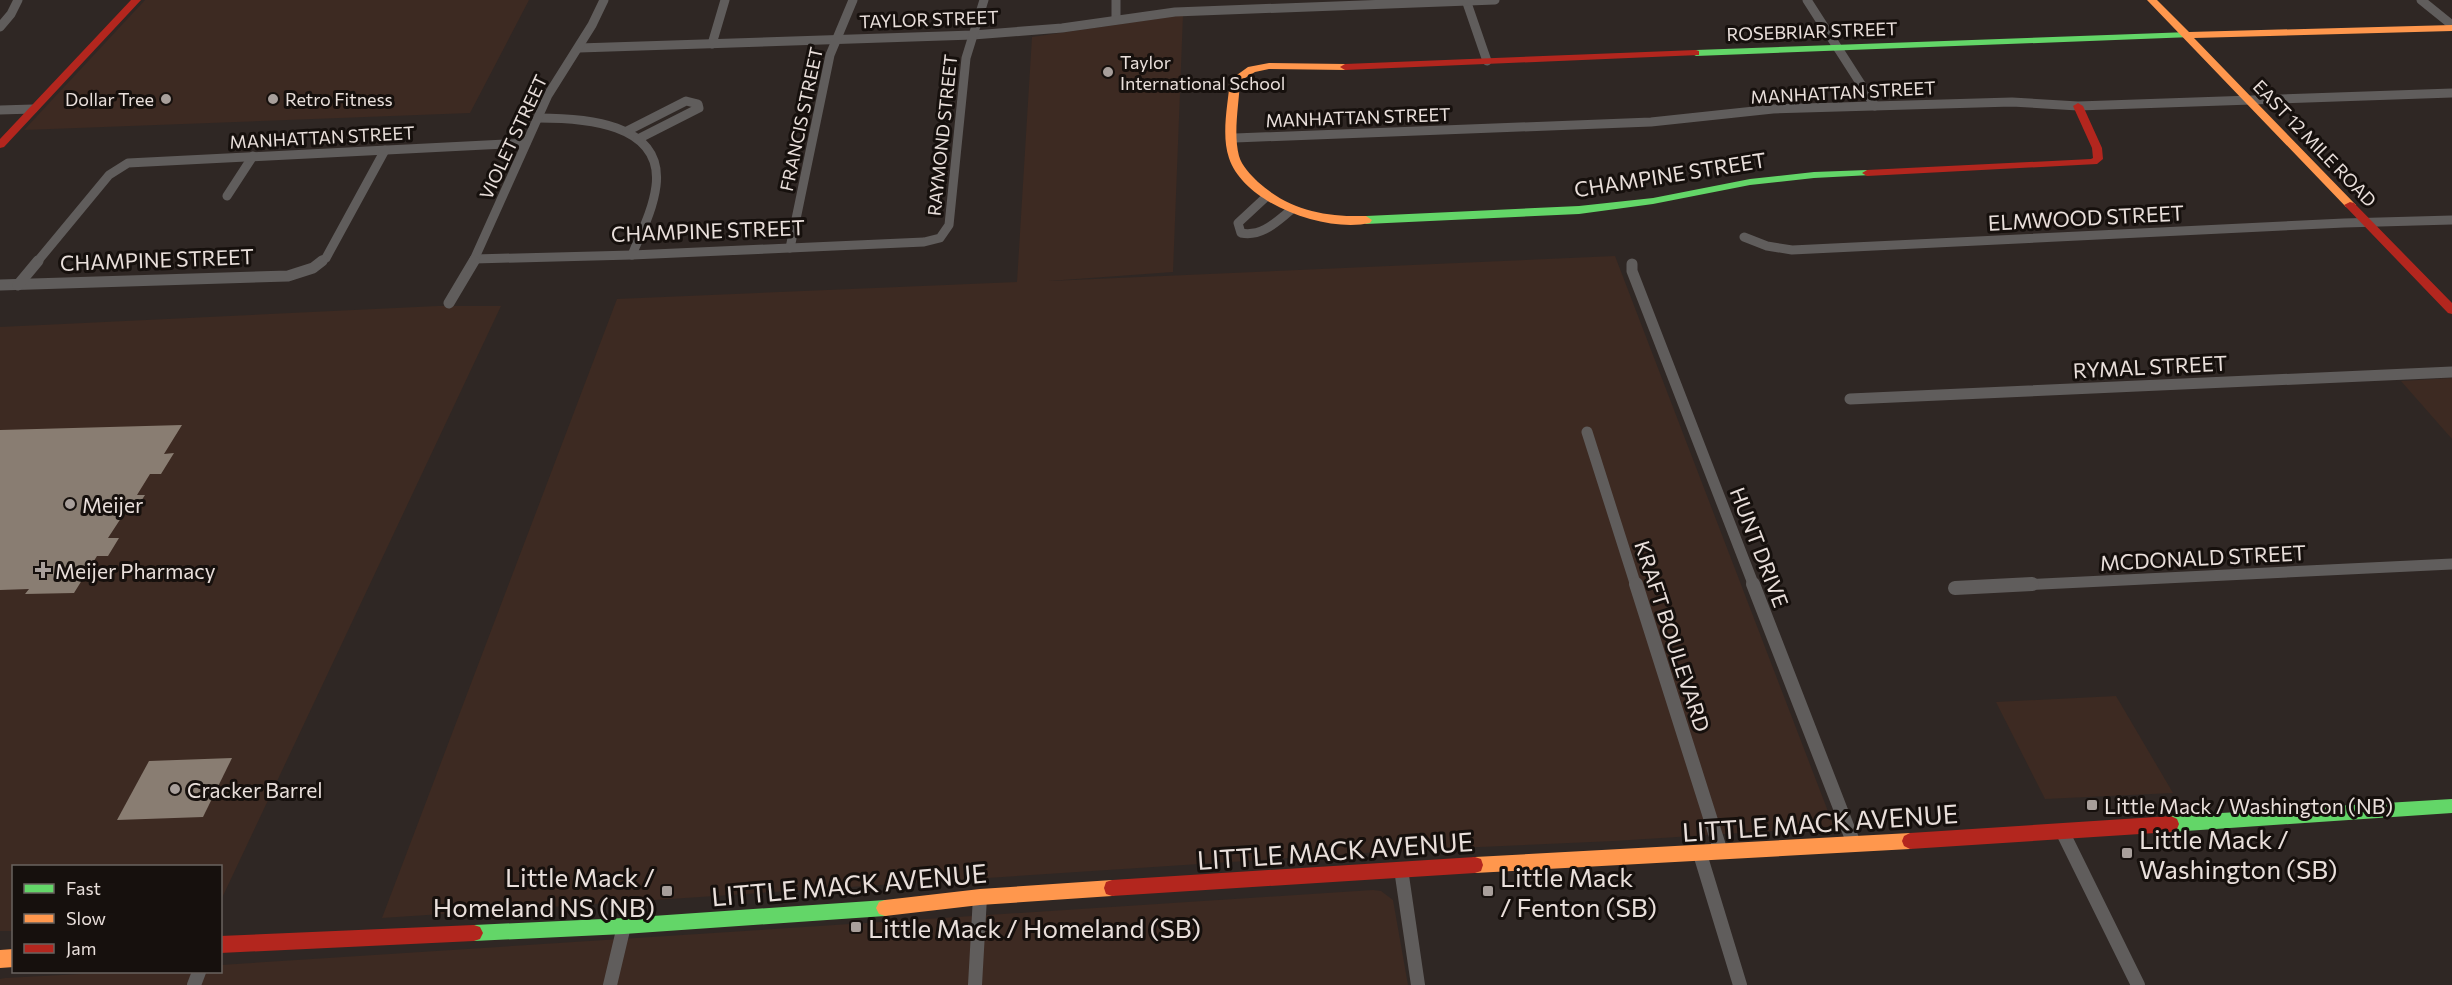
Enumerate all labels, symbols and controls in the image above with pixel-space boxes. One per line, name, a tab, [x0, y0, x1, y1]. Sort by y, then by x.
street label: TAYLOR STREET	[859, 6, 999, 32]
street label: ROSEBRIAR STREET	[1726, 17, 1898, 45]
street label: FRANCIS STREET	[775, 45, 827, 193]
place label: Taylor International School	[1120, 51, 1285, 94]
street label: RAYMOND STREET	[923, 53, 961, 217]
marker: Taylor International School	[1101, 65, 1115, 79]
street label: VIOLET STREET	[475, 71, 551, 203]
street label: EAST 12 MILE ROAD	[2249, 75, 2381, 211]
street label: MANHATTAN STREET	[1750, 76, 1936, 108]
place label: Dollar Tree	[65, 88, 154, 110]
place label: Retro Fitness	[285, 88, 393, 110]
marker: Dollar Tree	[159, 92, 173, 106]
marker: Retro Fitness	[266, 92, 280, 106]
street label: MANHATTAN STREET	[1265, 103, 1451, 131]
street label: MANHATTAN STREET	[229, 121, 415, 153]
street label: CHAMPINE STREET	[1572, 146, 1768, 202]
street label: ELMWOOD STREET	[1987, 199, 2185, 235]
street label: CHAMPINE STREET	[611, 214, 805, 246]
street label: CHAMPINE STREET	[60, 243, 254, 275]
street label: RYMAL STREET	[2072, 349, 2228, 383]
street label: HUNT DRIVE	[1726, 483, 1794, 611]
place label: Meijer	[82, 492, 143, 517]
marker: Meijer	[63, 497, 77, 511]
street label: KRAFT BOULEVARD	[1630, 537, 1716, 735]
street label: MCDONALD STREET	[2099, 539, 2307, 575]
place label: Meijer Pharmacy	[55, 558, 216, 583]
marker: Meijer Pharmacy	[36, 563, 50, 577]
place label: Cracker Barrel	[187, 777, 323, 802]
marker: Cracker Barrel	[168, 782, 182, 796]
place label: Little Mack / Washington (NB)	[2104, 793, 2393, 818]
street label: LITTLE MACK AVENUE	[1681, 797, 1959, 847]
marker: Little Mack / Washington (NB)	[2085, 798, 2099, 812]
place label: Little Mack / Washington (SB)	[2139, 823, 2338, 884]
street label: LITTLE MACK AVENUE	[1196, 825, 1474, 875]
marker: Little Mack / Washington (SB)	[2120, 846, 2134, 860]
street label: LITTLE MACK AVENUE	[710, 857, 988, 911]
place label: Little Mack / Homeland NS (NB)	[433, 861, 655, 922]
place label: Little Mack / Fenton (SB)	[1500, 861, 1657, 922]
legend	[12, 865, 222, 973]
text: Fast	[66, 877, 101, 899]
marker: Little Mack / Homeland NS (NB)	[660, 884, 674, 898]
marker: Little Mack / Fenton (SB)	[1481, 884, 1495, 898]
text: Slow	[66, 907, 106, 929]
place label: Little Mack / Homeland (SB)	[868, 912, 1201, 943]
marker: Little Mack / Homeland (SB)	[849, 920, 863, 934]
text: Jam	[66, 937, 96, 959]

